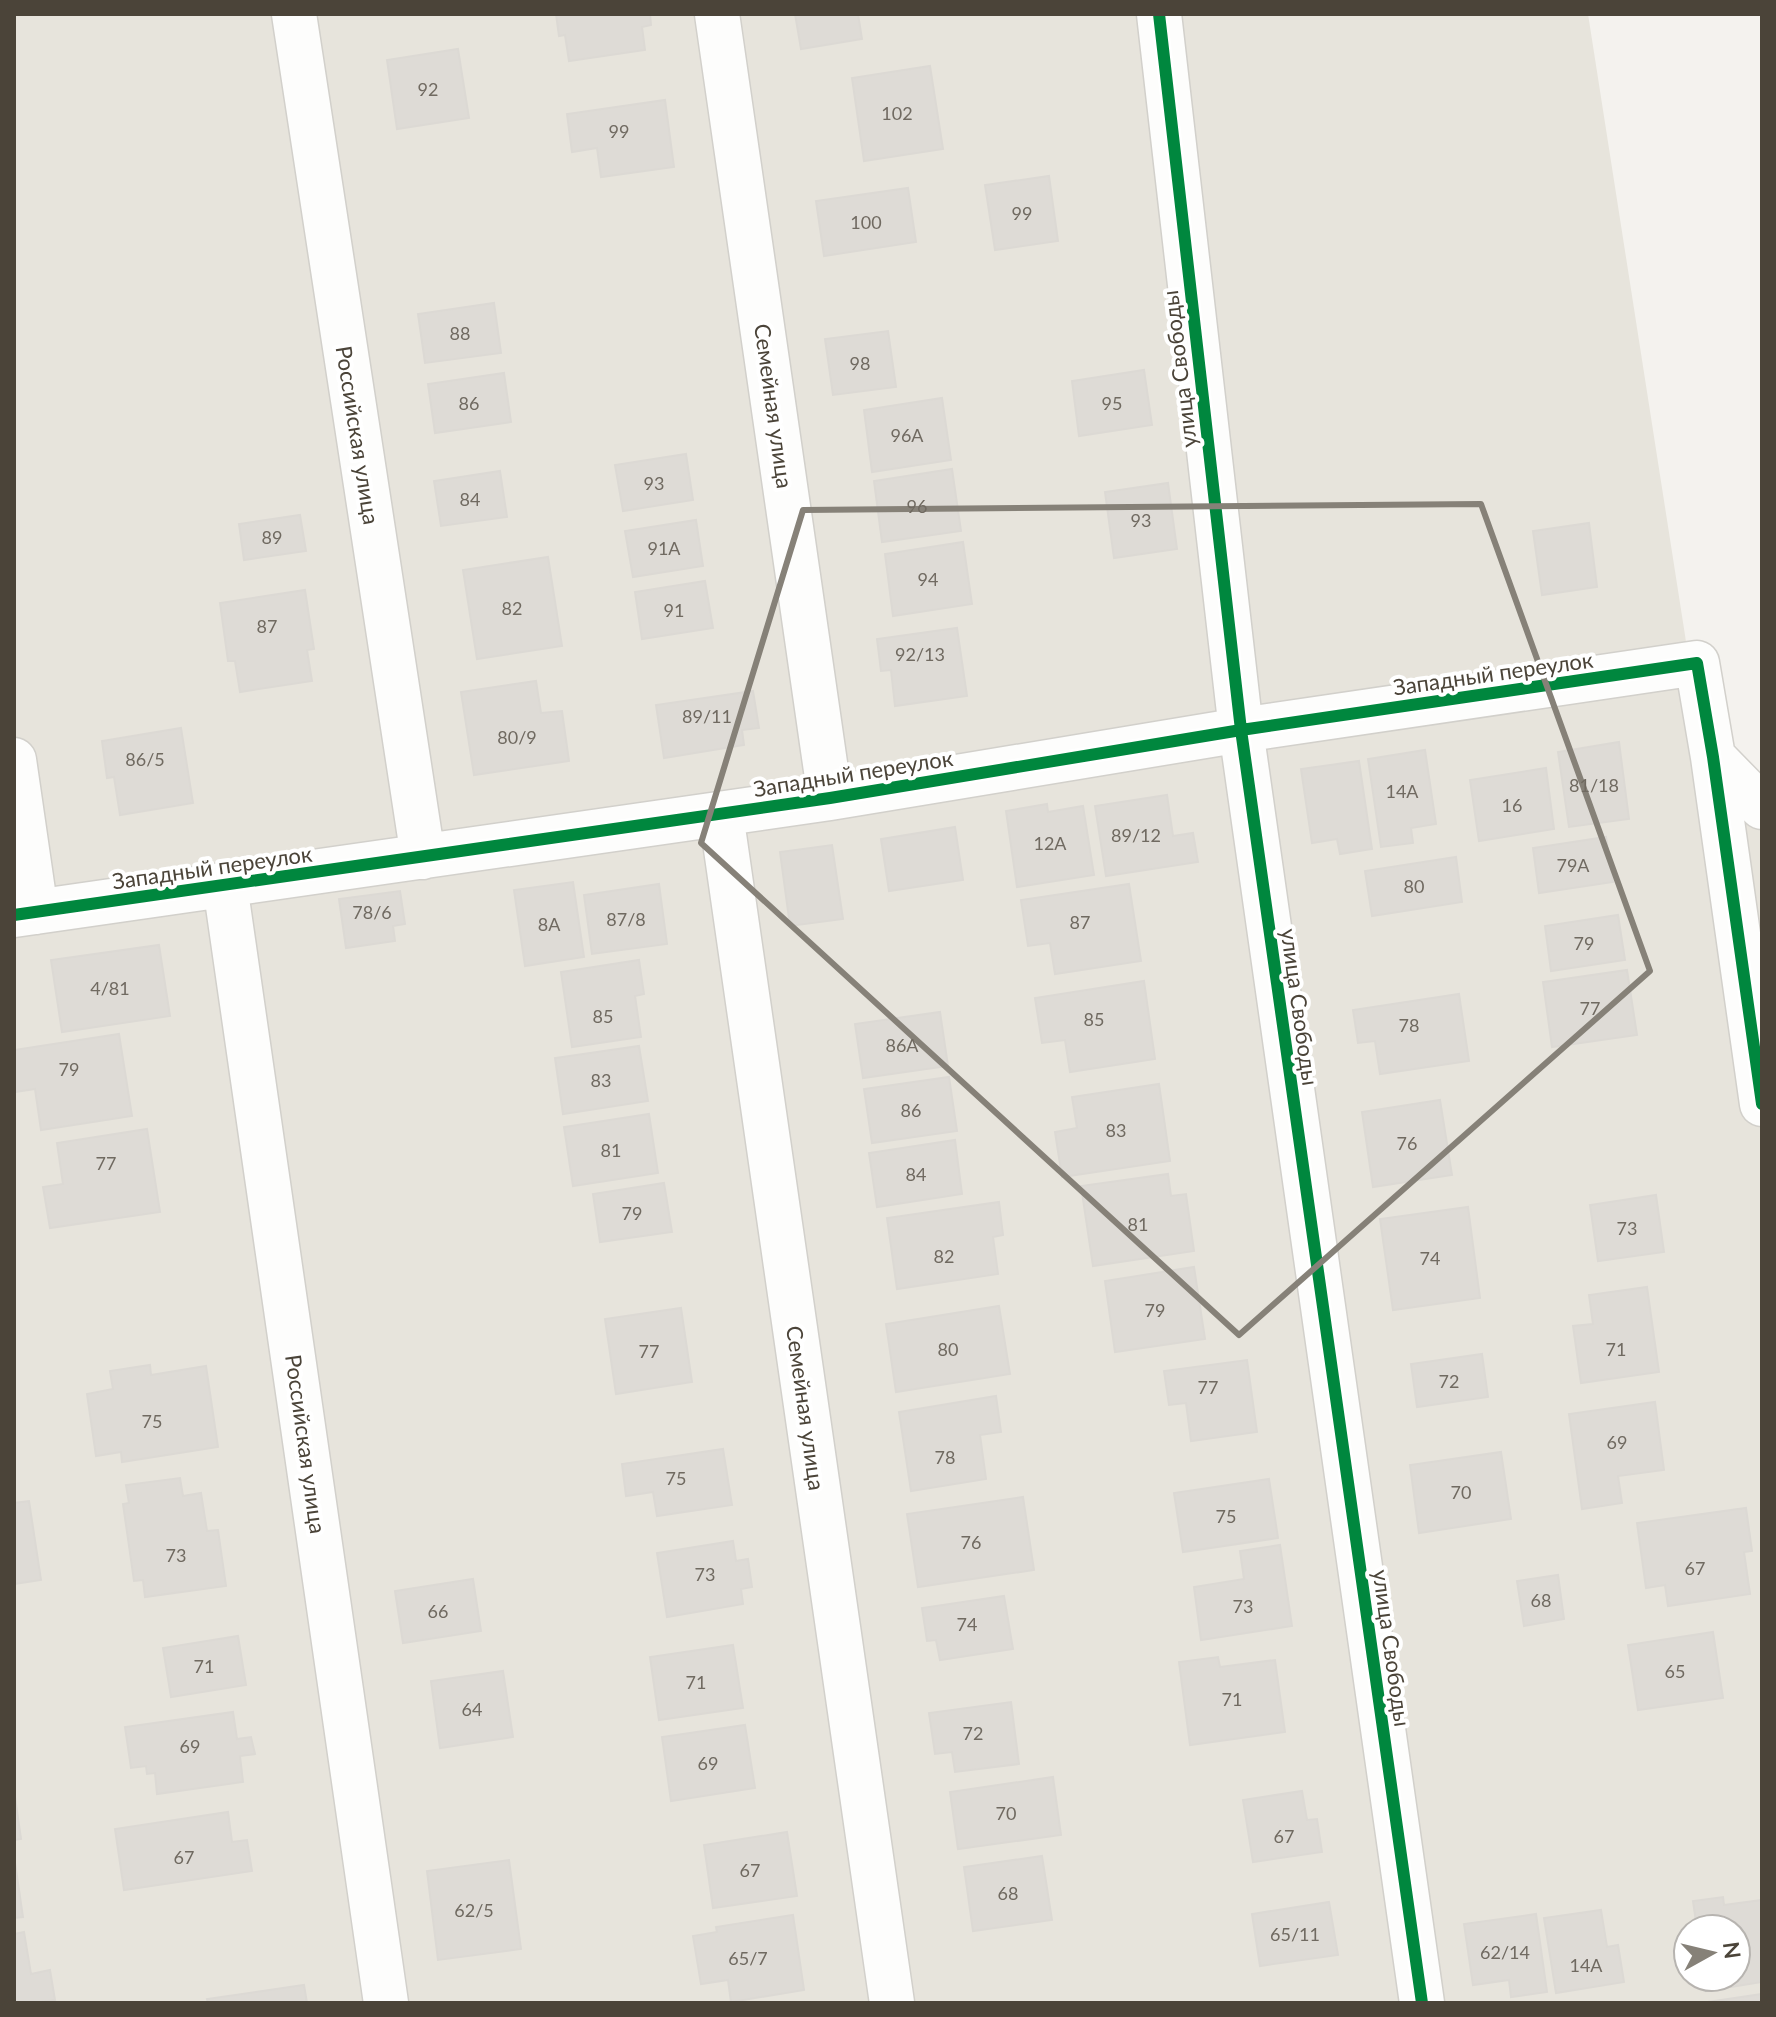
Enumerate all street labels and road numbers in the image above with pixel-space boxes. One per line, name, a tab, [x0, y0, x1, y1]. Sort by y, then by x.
street label: улица Свободы	[1156, 289, 1202, 449]
street label: Семейная улица	[749, 322, 799, 490]
street label: Российская улица	[331, 344, 385, 526]
street label: Западный переулок	[1391, 646, 1595, 700]
street label: Западный переулок	[751, 744, 955, 802]
street label: Западный переулок	[110, 840, 314, 894]
street label: улица Свободы	[1276, 927, 1324, 1087]
street label: Семейная улица	[781, 1324, 831, 1492]
street label: Российская улица	[280, 1353, 332, 1535]
street label: улица Свободы	[1368, 1568, 1416, 1728]

